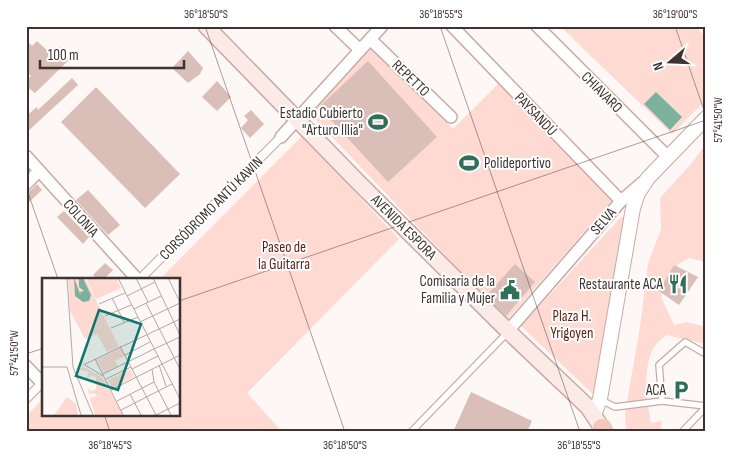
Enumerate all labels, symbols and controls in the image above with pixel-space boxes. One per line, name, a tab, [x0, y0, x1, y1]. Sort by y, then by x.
text: 36°18'50"S	[184, 7, 228, 22]
text: 36°18'55"S	[419, 7, 463, 22]
text: 36°19'00"S	[653, 7, 697, 22]
scale bar	[40, 38, 184, 70]
north arrow	[644, 38, 694, 88]
text: 100 m	[48, 46, 79, 65]
street label: REPETTO	[388, 56, 433, 101]
text: N	[649, 60, 667, 72]
street label: CHIAVARO	[577, 68, 626, 117]
street label: PAYSANDÚ	[510, 89, 561, 140]
text: 57°41'50"W	[711, 97, 726, 143]
place label: Estadio Cubierto "Arturo Illia"	[280, 104, 363, 140]
sports icon: Estadio Cubierto "Arturo Illia"	[367, 111, 389, 133]
sports icon: Polideportivo	[458, 152, 480, 174]
street label: CORSÓDROMO ANTÚ KAWIN	[156, 153, 267, 264]
place label: Polideportivo	[484, 154, 551, 173]
street label: AVENIDA ESPORA	[366, 190, 441, 265]
street label: COLONIA	[59, 195, 103, 242]
street label: SELVA	[586, 203, 621, 239]
park label: Paseo de la Guitarra	[258, 238, 310, 274]
place label: Comisaria de la Familia y Mujer	[420, 272, 496, 308]
restaurant icon: Restaurante ACA	[667, 273, 689, 295]
place label: Restaurante ACA	[579, 275, 664, 294]
inset map	[42, 278, 180, 416]
public building icon: Comisaria de la Familia y Mujer	[499, 279, 521, 301]
park label: Plaza H. Yrigoyen	[551, 307, 593, 343]
text: 57°41'50"W	[7, 330, 22, 376]
parking icon: ACA	[670, 379, 692, 401]
place label: ACA	[645, 381, 667, 400]
text: 36°18'45"S	[88, 438, 132, 453]
text: 36°18'50"S	[323, 438, 367, 453]
text: 36°18'55"S	[557, 438, 601, 453]

